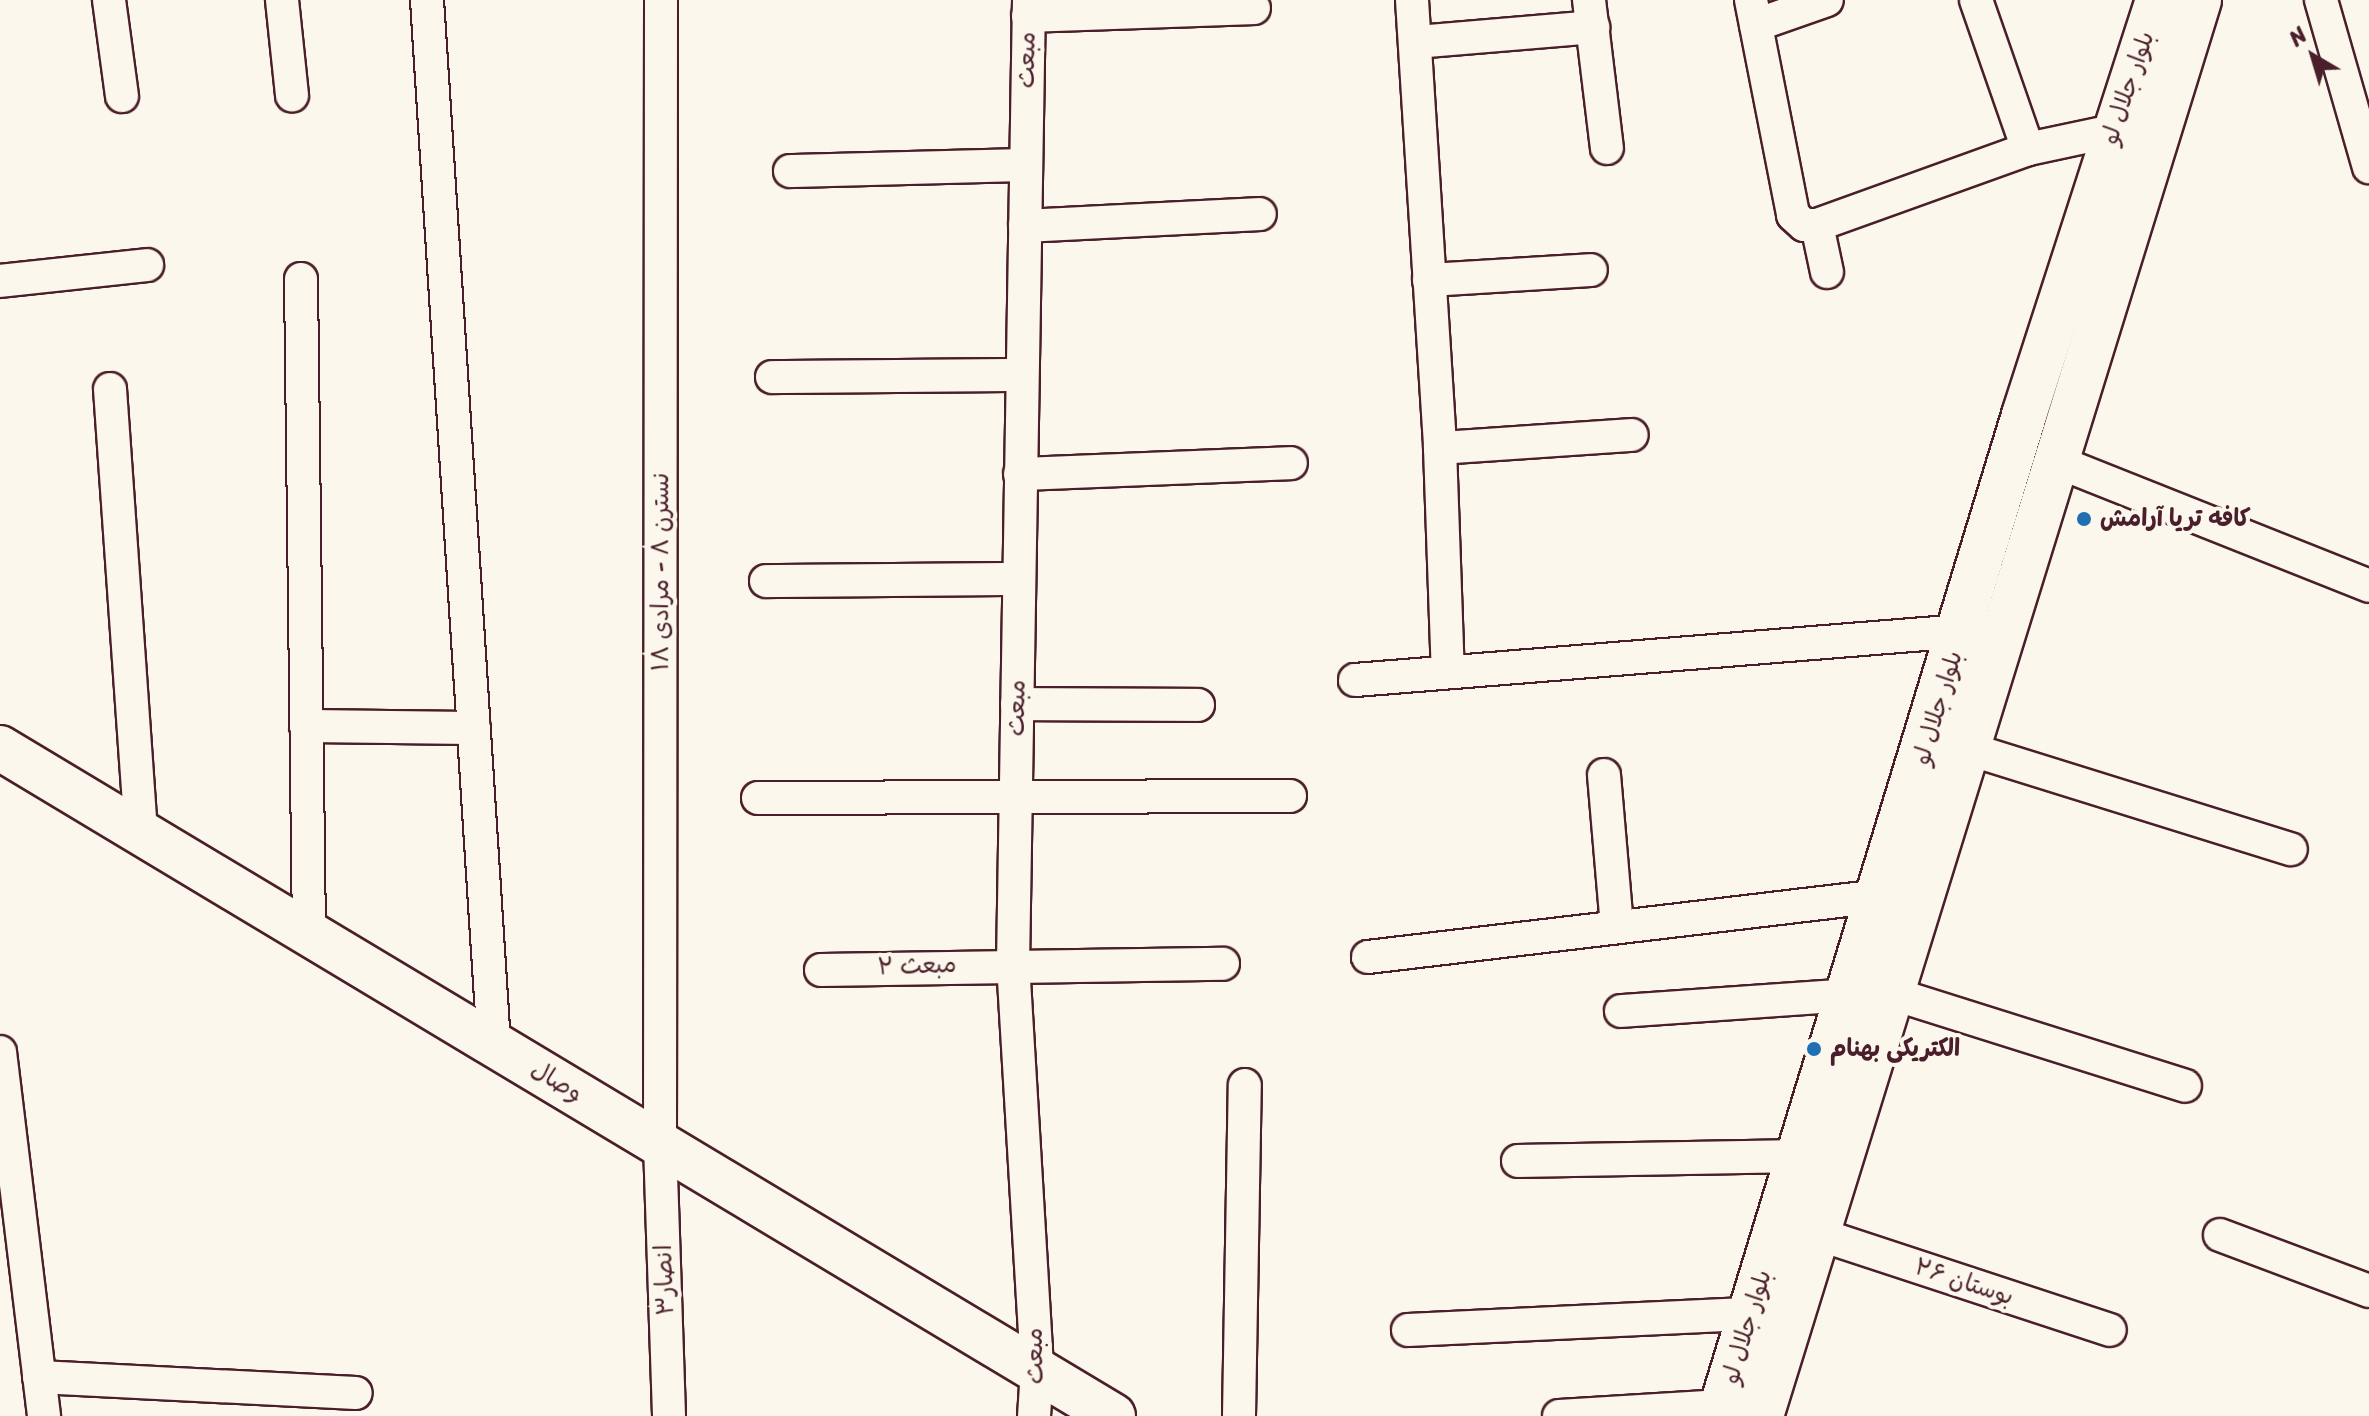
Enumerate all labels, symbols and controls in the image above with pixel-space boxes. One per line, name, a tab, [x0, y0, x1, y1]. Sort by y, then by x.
north arrow	[2273, 16, 2353, 96]
text: N	[2280, 17, 2316, 57]
street label: بلوار جلال لو	[2095, 28, 2161, 148]
street label: مبعث	[1012, 31, 1042, 89]
street label: نسترن ۸ - مرادی ۱۸	[647, 473, 675, 671]
place label: کافه تریا آرامش	[2100, 505, 2251, 533]
marker: کافه تریا آرامش	[2075, 510, 2093, 528]
street label: بلوار جلال لو	[1907, 647, 1969, 769]
street label: مبعث	[1002, 679, 1032, 737]
street label: مبعث ۲	[877, 950, 957, 982]
place label: الکتریکی بهنام	[1830, 1035, 1960, 1063]
marker: الکتریکی بهنام	[1805, 1040, 1823, 1058]
street label: وصال	[526, 1055, 588, 1109]
street label: انصار۳	[649, 1244, 681, 1316]
street label: بوستان ۲۶	[1911, 1252, 2017, 1312]
street label: بلوار جلال لو	[1716, 1266, 1778, 1388]
street label: مبعث	[1020, 1327, 1050, 1385]

